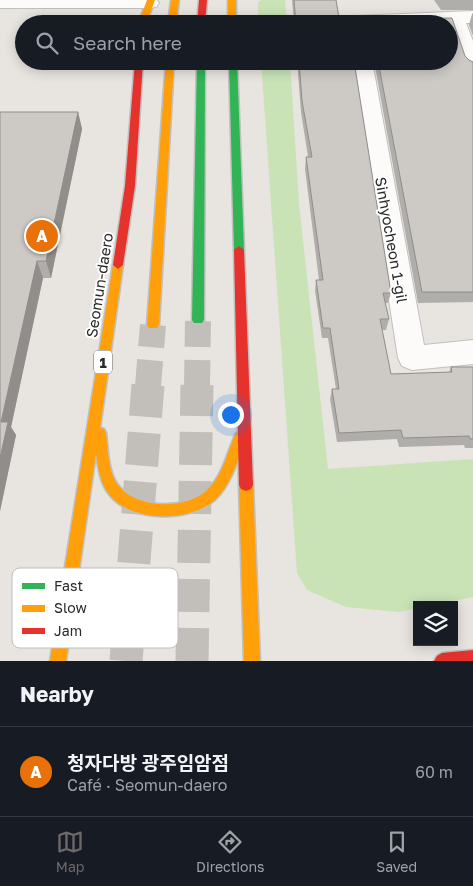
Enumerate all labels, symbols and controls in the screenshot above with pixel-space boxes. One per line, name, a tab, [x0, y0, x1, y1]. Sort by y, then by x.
search box	[15, 15, 458, 70]
icon: search	[33, 29, 61, 57]
text: Search here	[73, 31, 182, 54]
street label: Sinhyocheon 1-gil	[372, 175, 412, 305]
pin: A	[26, 217, 58, 255]
street label: Seomun-daero	[82, 231, 116, 339]
road number: 1	[94, 351, 112, 374]
your location	[218, 402, 244, 428]
legend	[12, 568, 178, 648]
text: Fast	[54, 577, 83, 594]
text: Slow	[54, 599, 87, 616]
map controls	[413, 601, 458, 646]
button: layers	[413, 601, 458, 646]
text: Jam	[54, 622, 82, 639]
text: Nearby	[20, 681, 94, 707]
text: 청자다방 광주임암점	[67, 751, 229, 774]
text: A	[30, 762, 42, 782]
text: 60 m	[415, 762, 453, 782]
text: Café · Seomun-daero	[67, 775, 227, 795]
tab: Map	[56, 828, 84, 875]
tab: Directions	[196, 828, 265, 875]
tab: Saved	[376, 828, 417, 875]

